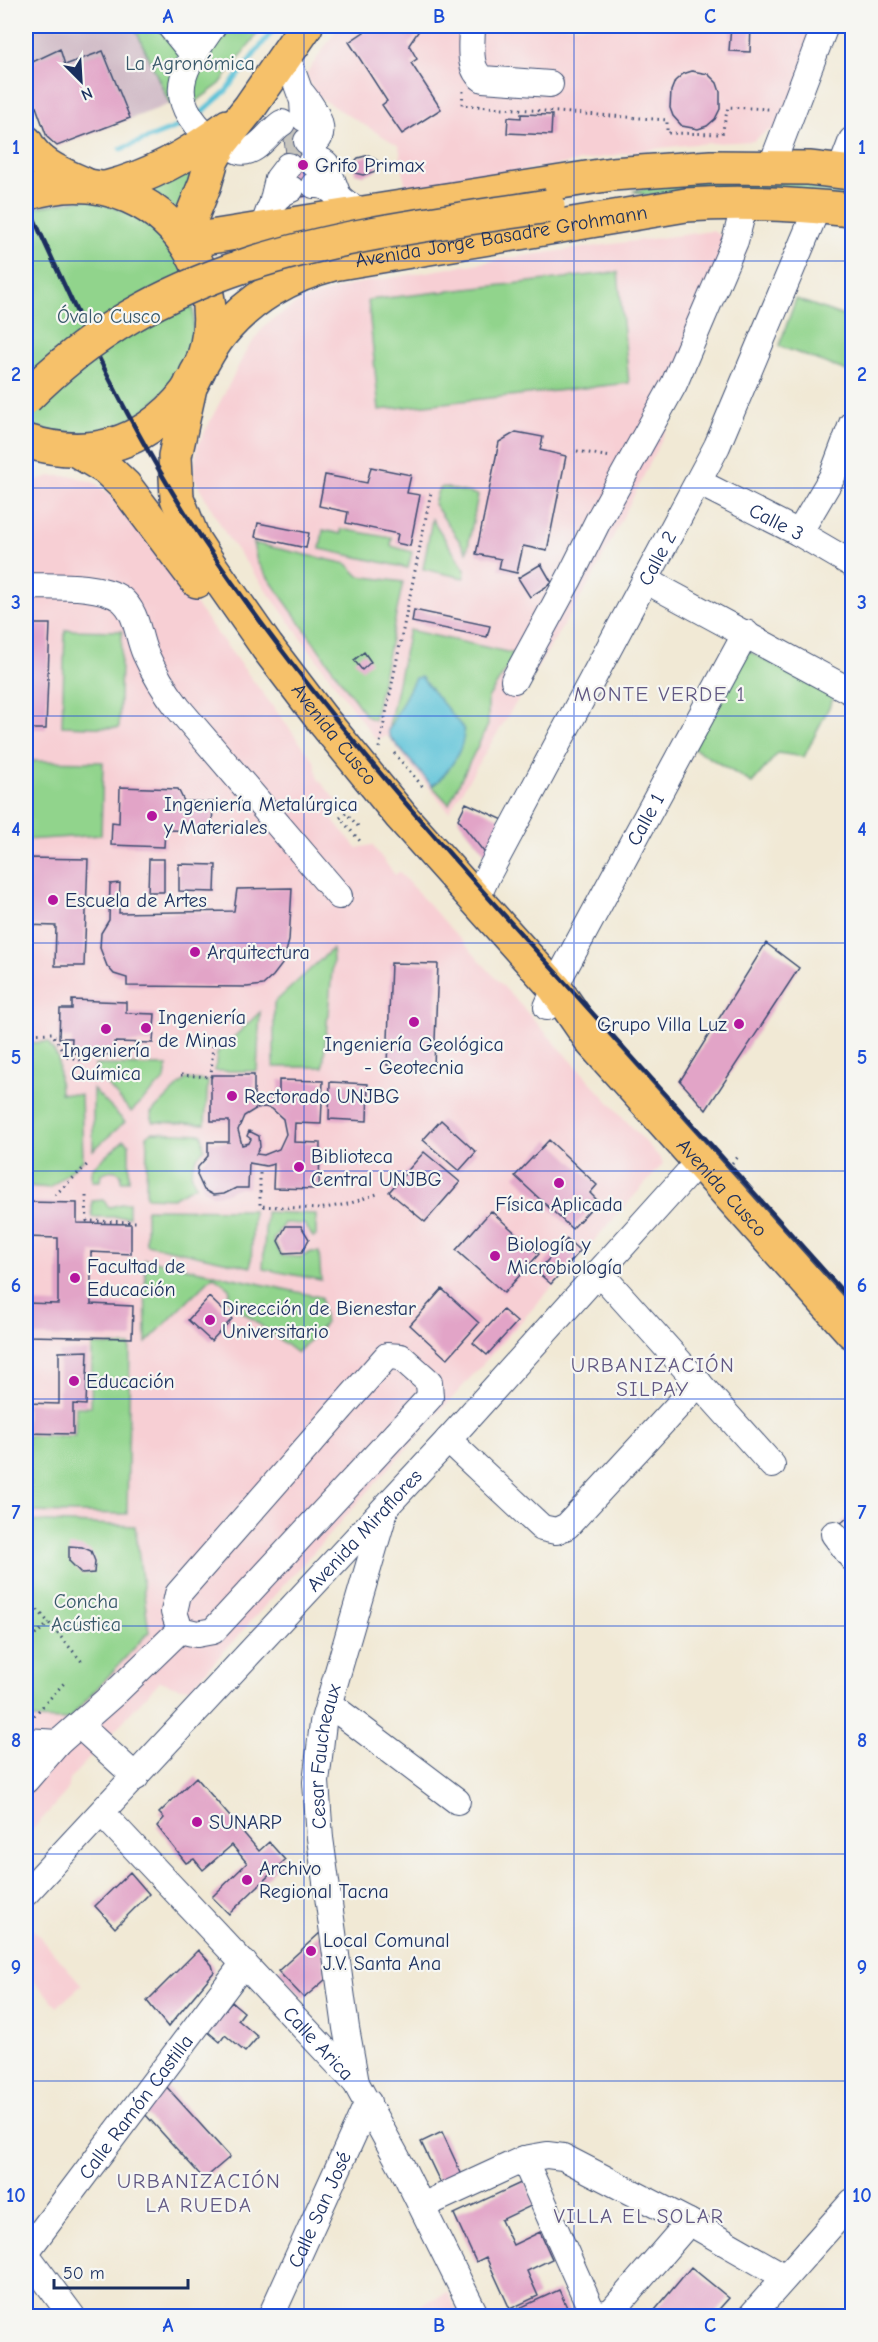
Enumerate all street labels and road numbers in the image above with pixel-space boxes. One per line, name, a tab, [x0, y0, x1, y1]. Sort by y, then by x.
street label: Avenida Jorge Basadre Grohmann	[353, 200, 649, 272]
street label: Calle 3	[745, 498, 808, 545]
street label: Calle 2	[633, 527, 681, 589]
street label: Avenida Cusco	[287, 679, 382, 790]
street label: Calle 1	[622, 789, 669, 849]
street label: Avenida Cusco	[672, 1134, 772, 1241]
street label: Avenida Miraflores	[302, 1464, 427, 1596]
street label: Cesar Faucheaux	[304, 1681, 345, 1830]
street label: Calle Arica	[279, 2002, 358, 2085]
street label: Calle Ramón Castilla	[74, 2030, 198, 2184]
street label: Calle San José	[283, 2148, 356, 2271]

